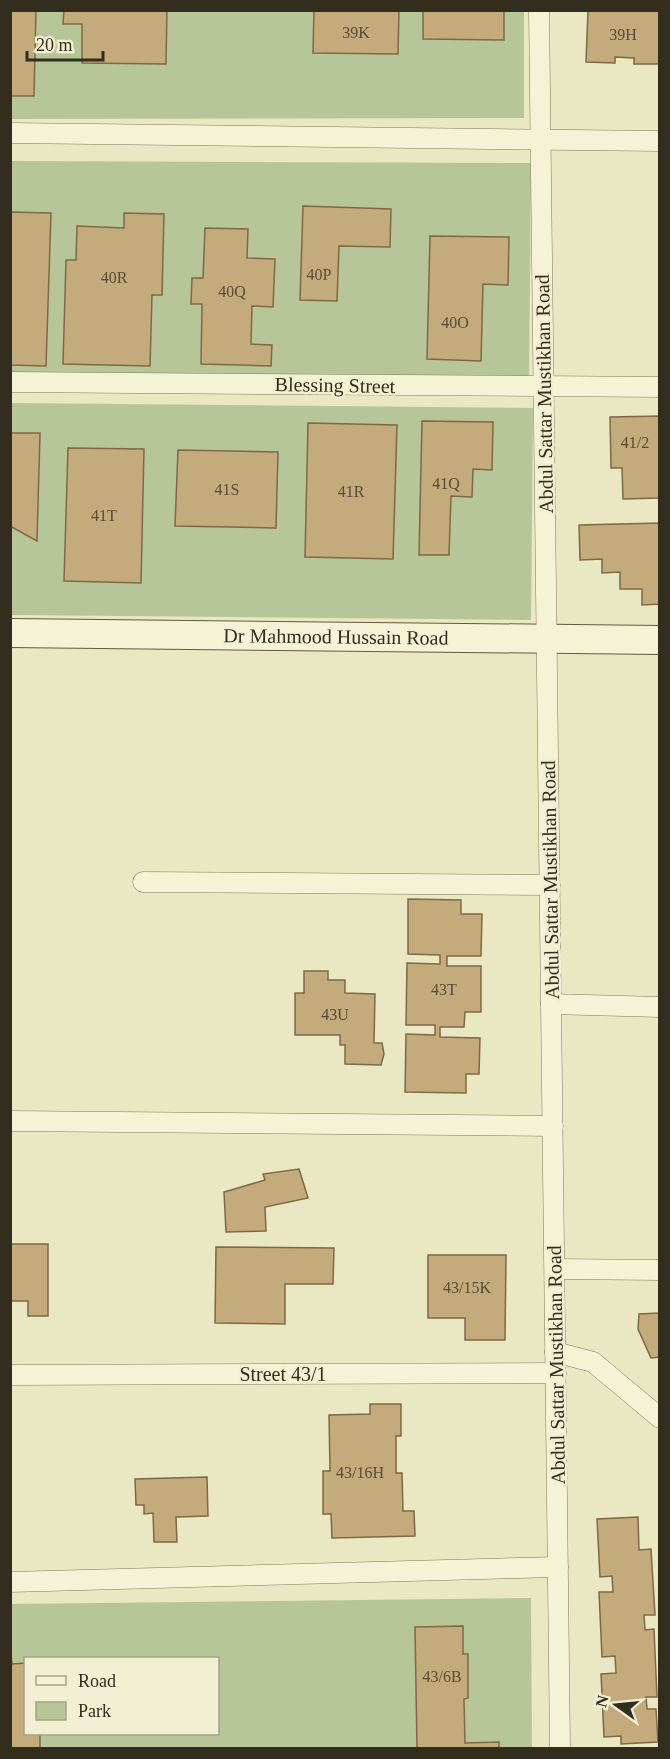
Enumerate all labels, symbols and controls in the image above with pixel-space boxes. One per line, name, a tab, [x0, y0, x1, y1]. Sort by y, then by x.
scale bar	[27, 24, 104, 62]
house number: 39K	[342, 24, 370, 41]
house number: 39H	[609, 26, 637, 43]
text: 20 m	[36, 35, 73, 55]
house number: 40P	[307, 266, 332, 283]
house number: 40R	[101, 269, 128, 286]
street label: Abdul Sattar Mustikhan Road	[531, 274, 557, 514]
house number: 40Q	[218, 283, 246, 300]
house number: 40O	[441, 314, 469, 331]
street label: Blessing Street	[275, 373, 396, 398]
house number: 41/2	[621, 434, 649, 451]
house number: 41Q	[432, 475, 460, 492]
house number: 41S	[215, 481, 239, 498]
house number: 41R	[338, 483, 365, 500]
house number: 41T	[91, 507, 117, 524]
street label: Dr Mahmood Hussain Road	[223, 624, 449, 649]
street label: Abdul Sattar Mustikhan Road	[537, 760, 563, 1000]
house number: 43T	[431, 981, 457, 998]
house number: 43U	[321, 1006, 349, 1023]
street label: Abdul Sattar Mustikhan Road	[543, 1245, 569, 1485]
house number: 43/15K	[443, 1279, 491, 1296]
street label: Street 43/1	[239, 1363, 327, 1385]
house number: 43/16H	[336, 1464, 384, 1481]
legend	[24, 1657, 219, 1735]
house number: 43/6B	[422, 1668, 462, 1685]
text: Road	[78, 1671, 116, 1691]
north arrow	[586, 1675, 646, 1735]
text: N	[592, 1693, 612, 1709]
text: Park	[78, 1701, 111, 1721]

